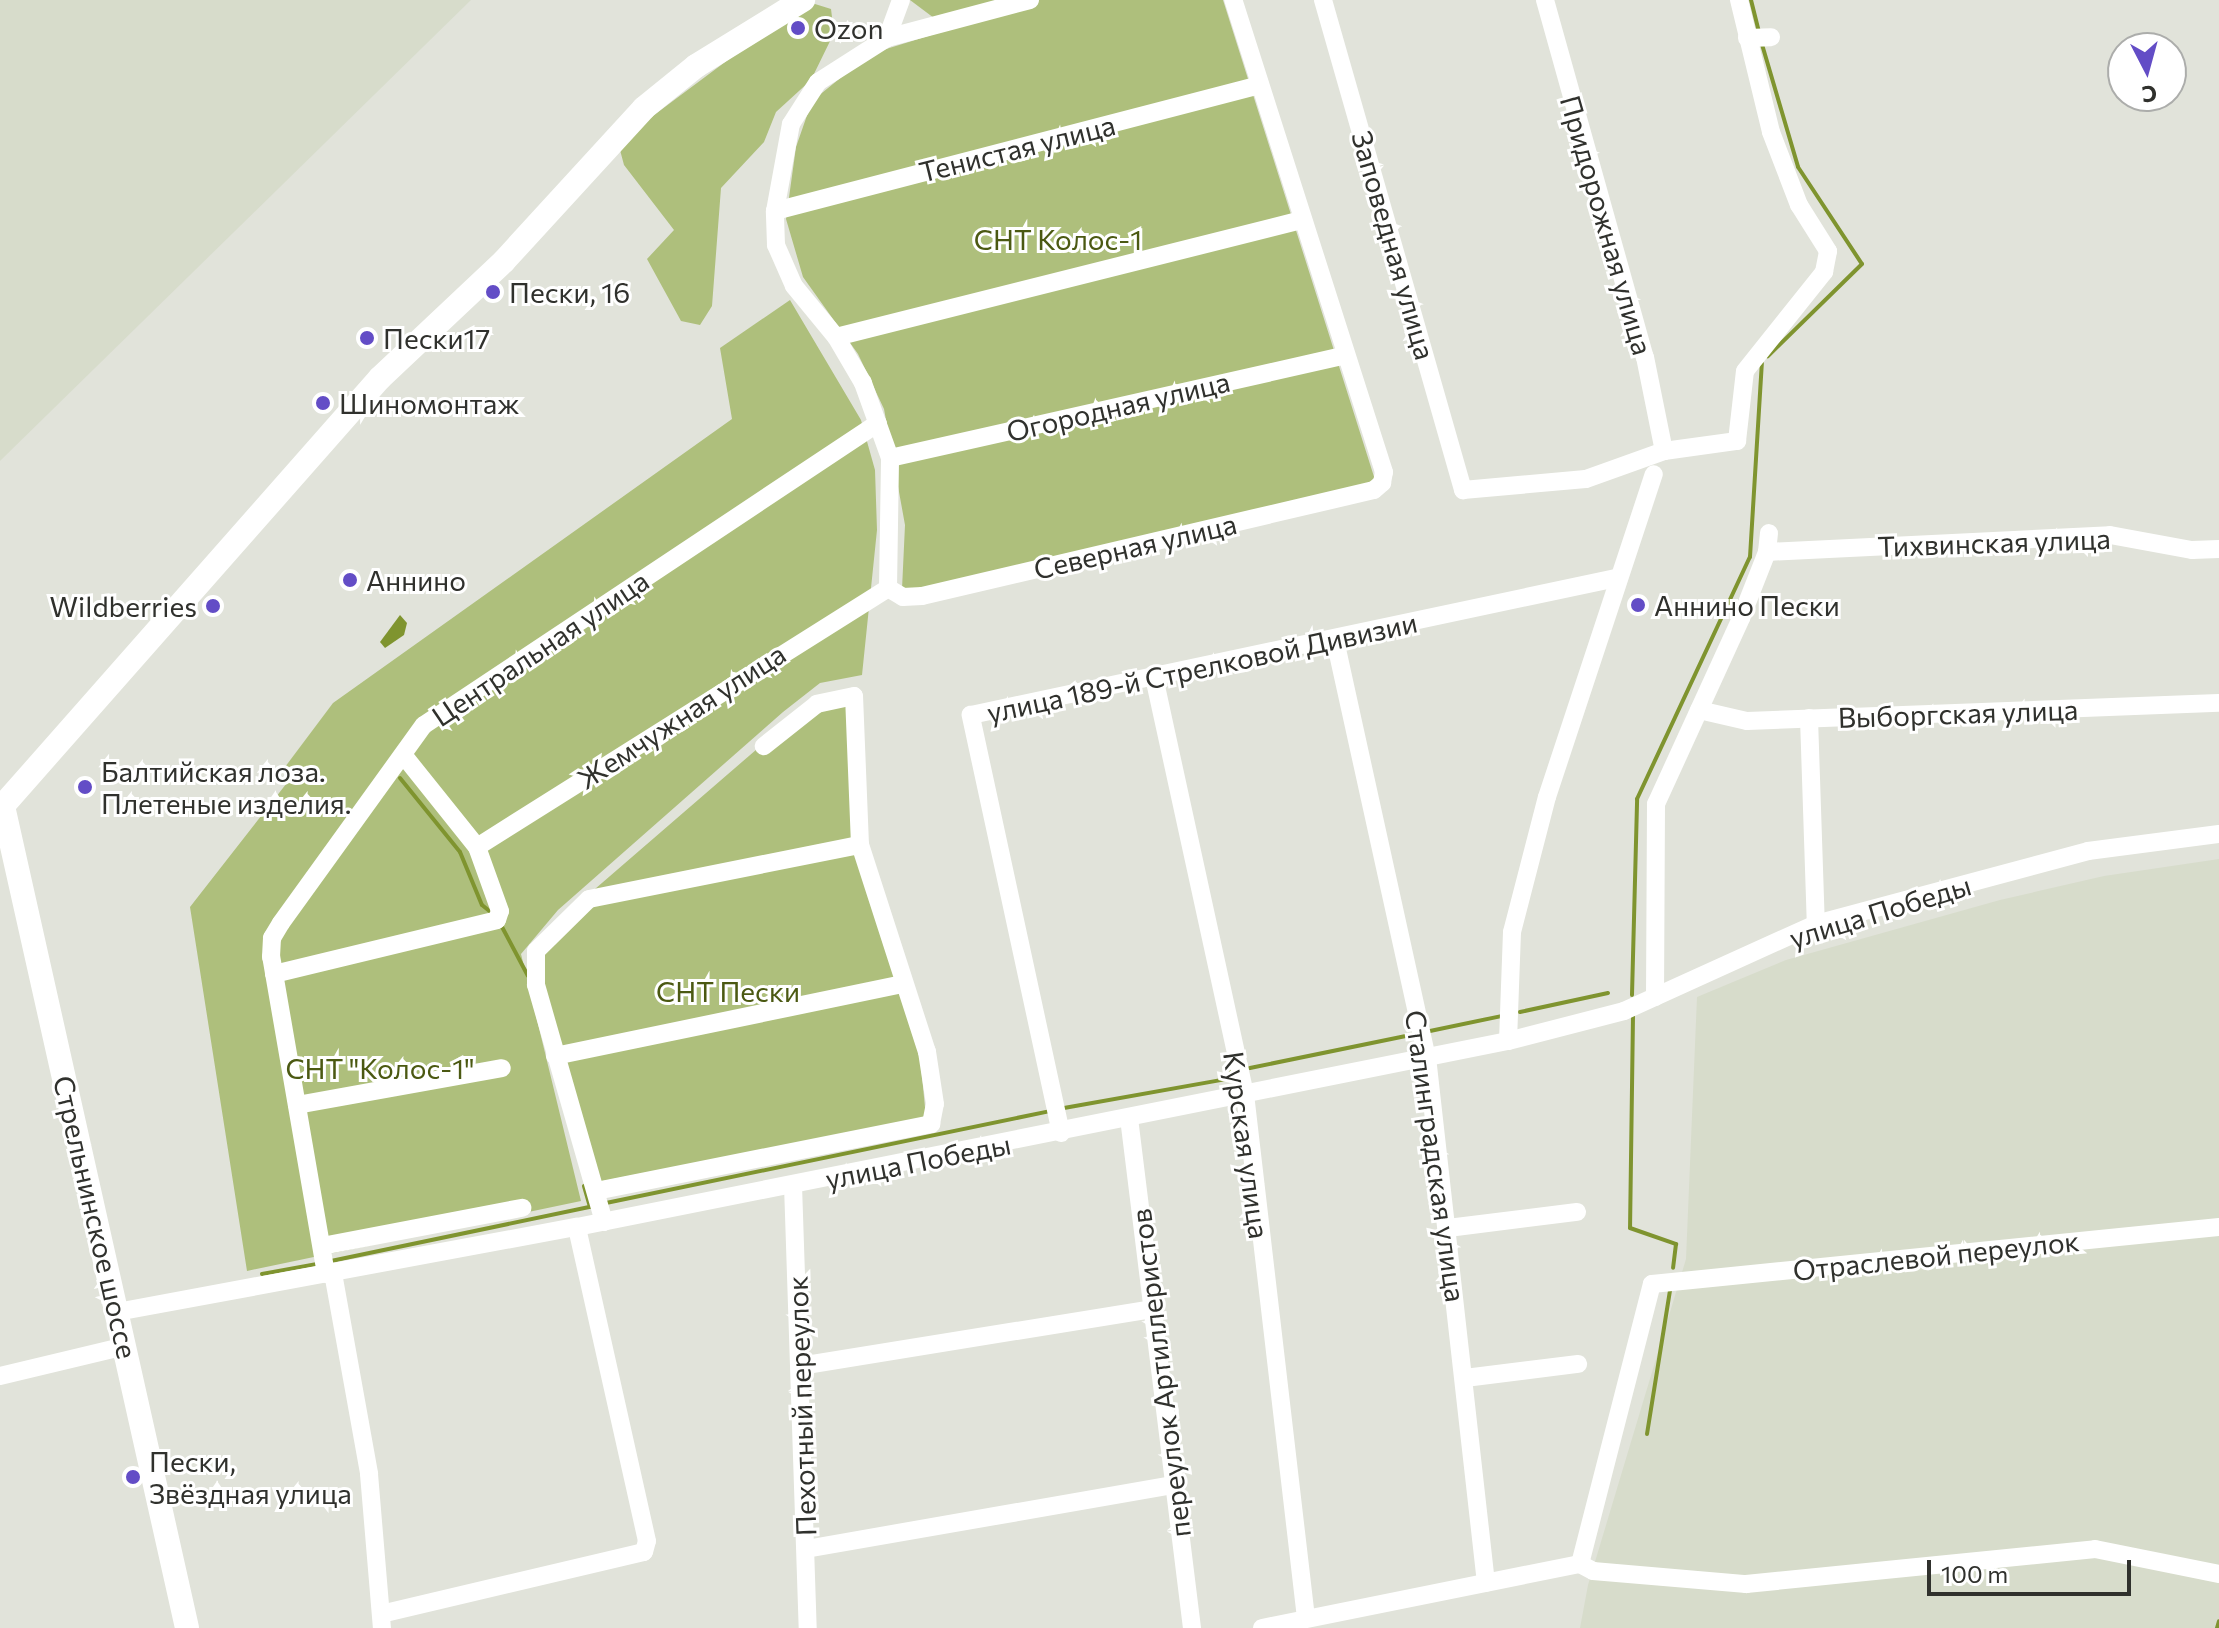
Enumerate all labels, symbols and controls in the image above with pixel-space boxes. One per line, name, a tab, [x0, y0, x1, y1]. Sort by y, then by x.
place label: Ozon	[814, 11, 884, 45]
marker: Ozon	[789, 19, 807, 37]
north arrow	[2107, 32, 2187, 112]
text: С	[2140, 80, 2158, 109]
street label: Придорожная улица	[1554, 91, 1660, 359]
street label: Тенистая улица	[916, 107, 1118, 189]
street label: Заповедная улица	[1345, 127, 1443, 363]
park label: СНТ Колос-1	[974, 222, 1142, 256]
place label: Пески, 16	[509, 275, 630, 309]
marker: Пески, 16	[484, 283, 502, 301]
place label: Пески17	[383, 321, 490, 355]
marker: Пески17	[358, 329, 376, 347]
street label: Огородная улица	[1003, 364, 1233, 448]
place label: Шиномонтаж	[339, 386, 519, 420]
marker: Шиномонтаж	[314, 394, 332, 412]
street label: Северная улица	[1030, 506, 1240, 586]
street label: Тихвинская улица	[1877, 521, 2111, 563]
place label: Аннино	[366, 563, 466, 597]
street label: Центральная улица	[425, 563, 655, 733]
marker: Аннино	[341, 571, 359, 589]
place label: Аннино Пески	[1654, 588, 1840, 622]
place label: Wildberries	[50, 589, 197, 623]
marker: Аннино Пески	[1629, 596, 1647, 614]
marker: Wildberries	[204, 597, 222, 615]
street label: улица 189-й Стрелковой Дивизии	[984, 605, 1420, 729]
street label: Жемчужная улица	[571, 636, 791, 796]
street label: Выборгская улица	[1837, 692, 2079, 734]
place label: Балтийская лоза. Плетеные изделия.	[101, 754, 351, 820]
marker: Балтийская лоза. Плетеные изделия.	[76, 778, 94, 796]
street label: улица Победы	[1785, 867, 1975, 955]
park label: СНТ Пески	[656, 974, 800, 1008]
street label: Сталинградская улица	[1399, 1008, 1473, 1304]
street label: Курская улица	[1217, 1049, 1277, 1241]
park label: СНТ "Колос-1"	[285, 1051, 475, 1085]
street label: Стрельнинское шоссе	[47, 1072, 145, 1362]
street label: улица Победы	[823, 1127, 1013, 1195]
street label: переулок Артиллеристов	[1123, 1207, 1197, 1539]
street label: Отраслевой переулок	[1791, 1223, 2081, 1287]
street label: Пехотный переулок	[780, 1275, 822, 1537]
place label: Пески, Звёздная улица	[149, 1444, 352, 1510]
marker: Пески, Звёздная улица	[124, 1468, 142, 1486]
scale bar	[1931, 1544, 2135, 1594]
text: 100 m	[1941, 1559, 2008, 1588]

